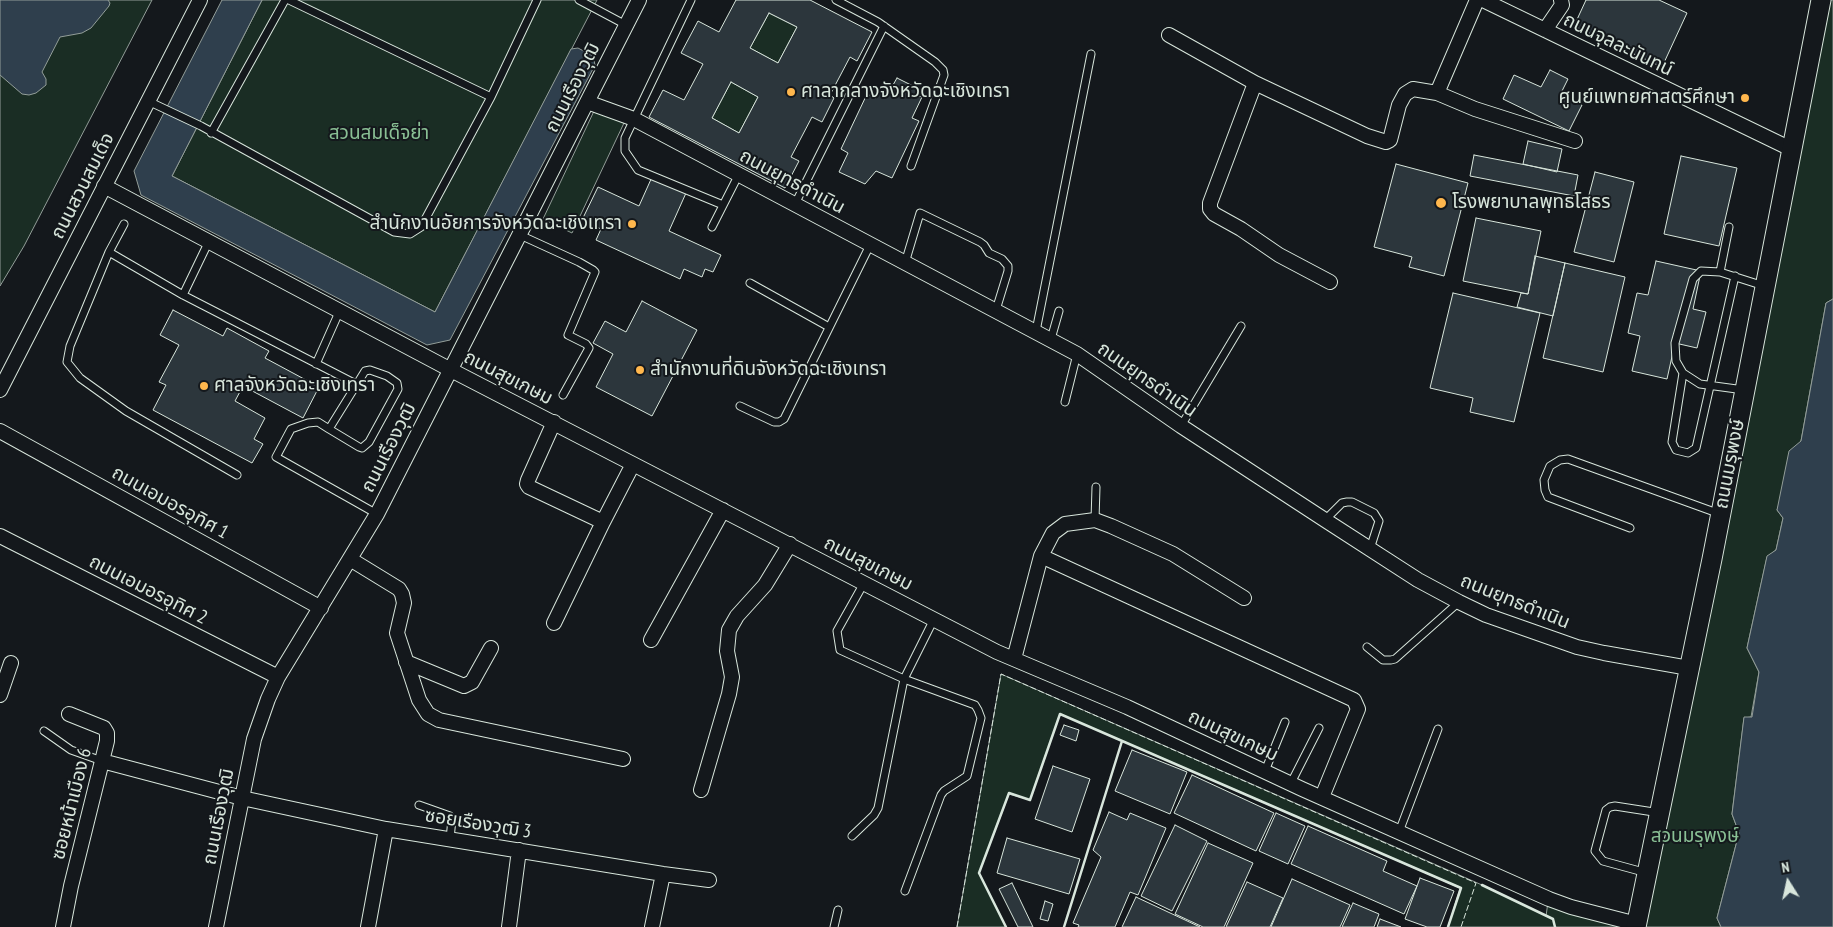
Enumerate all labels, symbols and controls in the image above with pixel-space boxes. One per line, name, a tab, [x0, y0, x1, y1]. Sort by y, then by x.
street label: ถนนจุลละนันทน์	[1559, 9, 1677, 81]
street label: ถนนเรืองวุฒิ	[541, 40, 605, 136]
place label: ศาลากลางจังหวัดฉะเชิงเทรา	[801, 81, 1010, 103]
marker: ศาลากลางจังหวัดฉะเชิงเทรา	[785, 86, 797, 98]
place label: ศูนย์แพทยศาสตร์ศึกษา	[1559, 87, 1735, 109]
marker: ศูนย์แพทยศาสตร์ศึกษา	[1739, 92, 1751, 104]
park label: สวนสมเด็จย่า	[329, 123, 429, 145]
street label: ถนนสวนสมเด็จ	[46, 129, 120, 243]
street label: ถนนยุทธดำเนิน	[735, 145, 849, 219]
place label: โรงพยาบาลพุทธโสธร	[1452, 192, 1611, 214]
marker: โรงพยาบาลพุทธโสธร	[1434, 196, 1448, 210]
place label: สำนักงานอัยการจังหวัดฉะเชิงเทรา	[370, 213, 622, 235]
marker: สำนักงานอัยการจังหวัดฉะเชิงเทรา	[626, 218, 638, 230]
street label: ถนนยุทธดำเนิน	[1093, 337, 1201, 423]
street label: ถนนสุขเกษม	[460, 346, 556, 410]
place label: สำนักงานที่ดินจังหวัดฉะเชิงเทรา	[650, 359, 887, 381]
marker: สำนักงานที่ดินจังหวัดฉะเชิงเทรา	[634, 364, 646, 376]
place label: ศาลจังหวัดฉะเชิงเทรา	[214, 375, 375, 397]
marker: ศาลจังหวัดฉะเชิงเทรา	[198, 380, 210, 392]
street label: ถนนเรืองวุฒิ	[357, 400, 421, 496]
street label: ถนนมรุพงษ์	[1710, 417, 1750, 511]
street label: ถนนเอมอรอุทิศ 1	[108, 462, 232, 544]
street label: ถนนสุขเกษม	[820, 532, 916, 596]
street label: ถนนเอมอรอุทิศ 2	[85, 550, 211, 630]
street label: ถนนยุทธดำเนิน	[1457, 570, 1573, 634]
street label: ถนนสุขเกษม	[1184, 705, 1282, 767]
street label: ซอยหน้าเมือง 6	[47, 746, 97, 862]
street label: ถนนเรืองวุฒิ	[199, 767, 239, 867]
street label: ซอยเรืองวุฒิ 3	[423, 804, 533, 844]
park label: สวนมรุพงษ์	[1651, 826, 1739, 848]
north arrow	[1763, 857, 1813, 907]
text: N	[1780, 858, 1791, 877]

